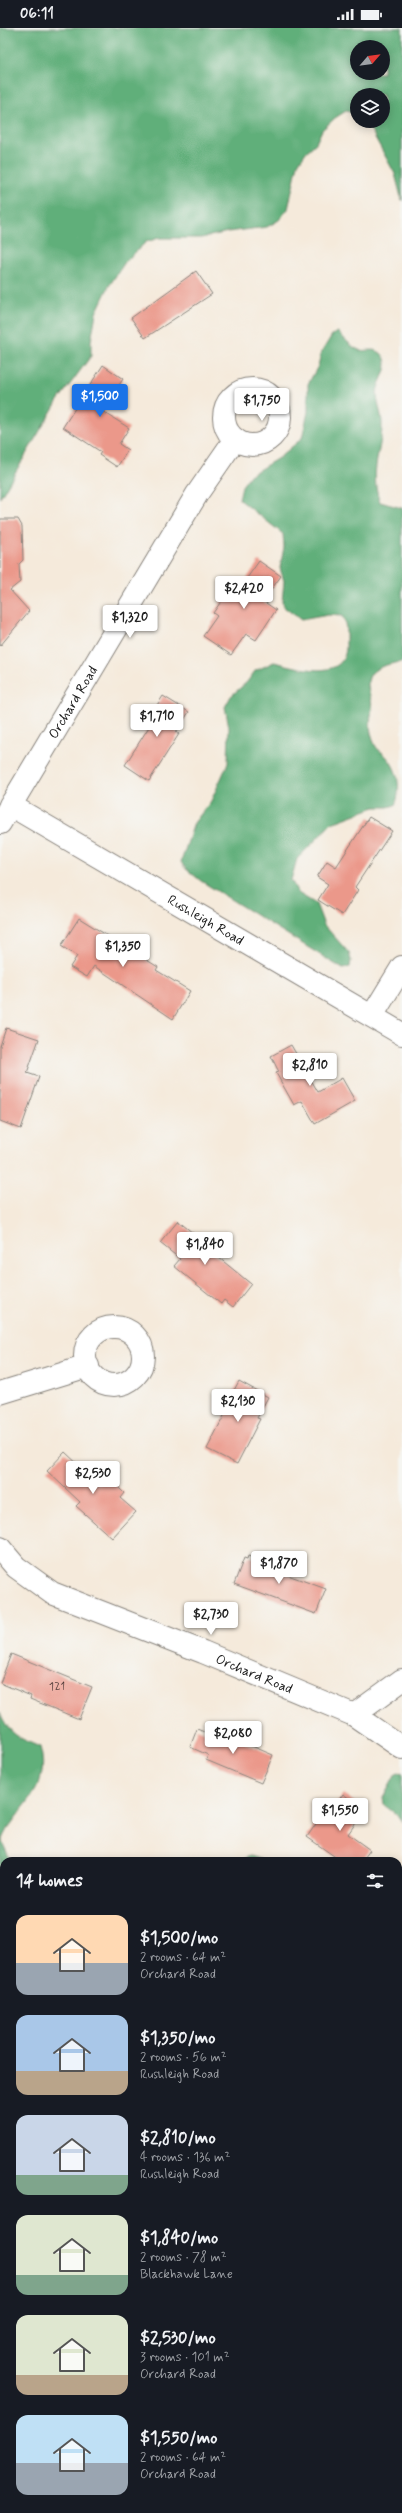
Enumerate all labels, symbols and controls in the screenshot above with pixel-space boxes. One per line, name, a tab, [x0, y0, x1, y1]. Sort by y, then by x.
text: 06:11	[20, 4, 54, 24]
north arrow	[350, 40, 390, 80]
map controls	[350, 40, 390, 128]
button: layers	[350, 88, 390, 128]
pin: $1,500	[67, 384, 133, 418]
text: $1,500	[81, 388, 119, 405]
pin: $1,750	[229, 388, 295, 422]
text: $1,750	[243, 392, 281, 409]
pin: $2,420	[211, 576, 277, 610]
text: $2,420	[224, 580, 264, 597]
pin: $1,320	[97, 605, 163, 639]
text: $1,320	[112, 609, 148, 626]
street label: Orchard Road	[45, 663, 102, 742]
pin: $1,710	[124, 704, 190, 738]
text: $1,710	[139, 708, 175, 725]
street label: Rushleigh Road	[164, 891, 247, 950]
pin: $1,350	[90, 934, 156, 968]
text: $1,350	[105, 938, 141, 955]
pin: $2,810	[277, 1053, 343, 1087]
text: $2,810	[292, 1057, 328, 1074]
pin: $1,840	[172, 1232, 238, 1266]
text: $1,840	[186, 1236, 224, 1253]
pin: $2,130	[205, 1389, 271, 1423]
text: $2,130	[221, 1393, 256, 1410]
pin: $2,530	[60, 1461, 126, 1495]
text: $2,530	[75, 1465, 111, 1482]
pin: $1,870	[246, 1551, 312, 1585]
text: $1,870	[260, 1555, 298, 1572]
pin: $2,730	[178, 1602, 244, 1636]
text: $2,730	[193, 1606, 229, 1623]
street label: Orchard Road	[213, 1650, 295, 1698]
house number: 121	[49, 1679, 65, 1695]
pin: $2,080	[200, 1721, 266, 1755]
text: $2,080	[214, 1725, 252, 1742]
pin: $1,550	[307, 1798, 373, 1832]
text: $1,550	[321, 1802, 359, 1819]
text: 14 homes	[16, 1870, 83, 1892]
icon: filters	[364, 1870, 386, 1892]
text: $1,500/mo	[140, 1927, 218, 1949]
icon: home	[48, 1931, 96, 1979]
text: 2 rooms · 64 m²	[140, 1949, 226, 1966]
text: Orchard Road	[140, 1966, 216, 1983]
text: $1,350/mo	[140, 2027, 216, 2049]
icon: home	[48, 2031, 96, 2079]
text: 2 rooms · 56 m²	[140, 2049, 227, 2066]
text: Rushleigh Road	[140, 2066, 219, 2083]
text: $2,810/mo	[140, 2127, 216, 2149]
icon: home	[48, 2131, 96, 2179]
text: 4 rooms · 136 m²	[140, 2149, 230, 2166]
text: Rushleigh Road	[140, 2166, 219, 2183]
text: $1,840/mo	[140, 2227, 218, 2249]
icon: home	[48, 2231, 96, 2279]
text: 2 rooms · 78 m²	[140, 2249, 227, 2266]
text: Blackhawk Lane	[140, 2266, 233, 2283]
text: $2,530/mo	[140, 2327, 216, 2349]
icon: home	[48, 2331, 96, 2379]
text: 3 rooms · 101 m²	[140, 2349, 229, 2366]
text: Orchard Road	[140, 2366, 216, 2383]
text: $1,550/mo	[140, 2427, 218, 2449]
icon: home	[48, 2431, 96, 2479]
text: 2 rooms · 64 m²	[140, 2449, 226, 2466]
text: Orchard Road	[140, 2466, 216, 2483]

